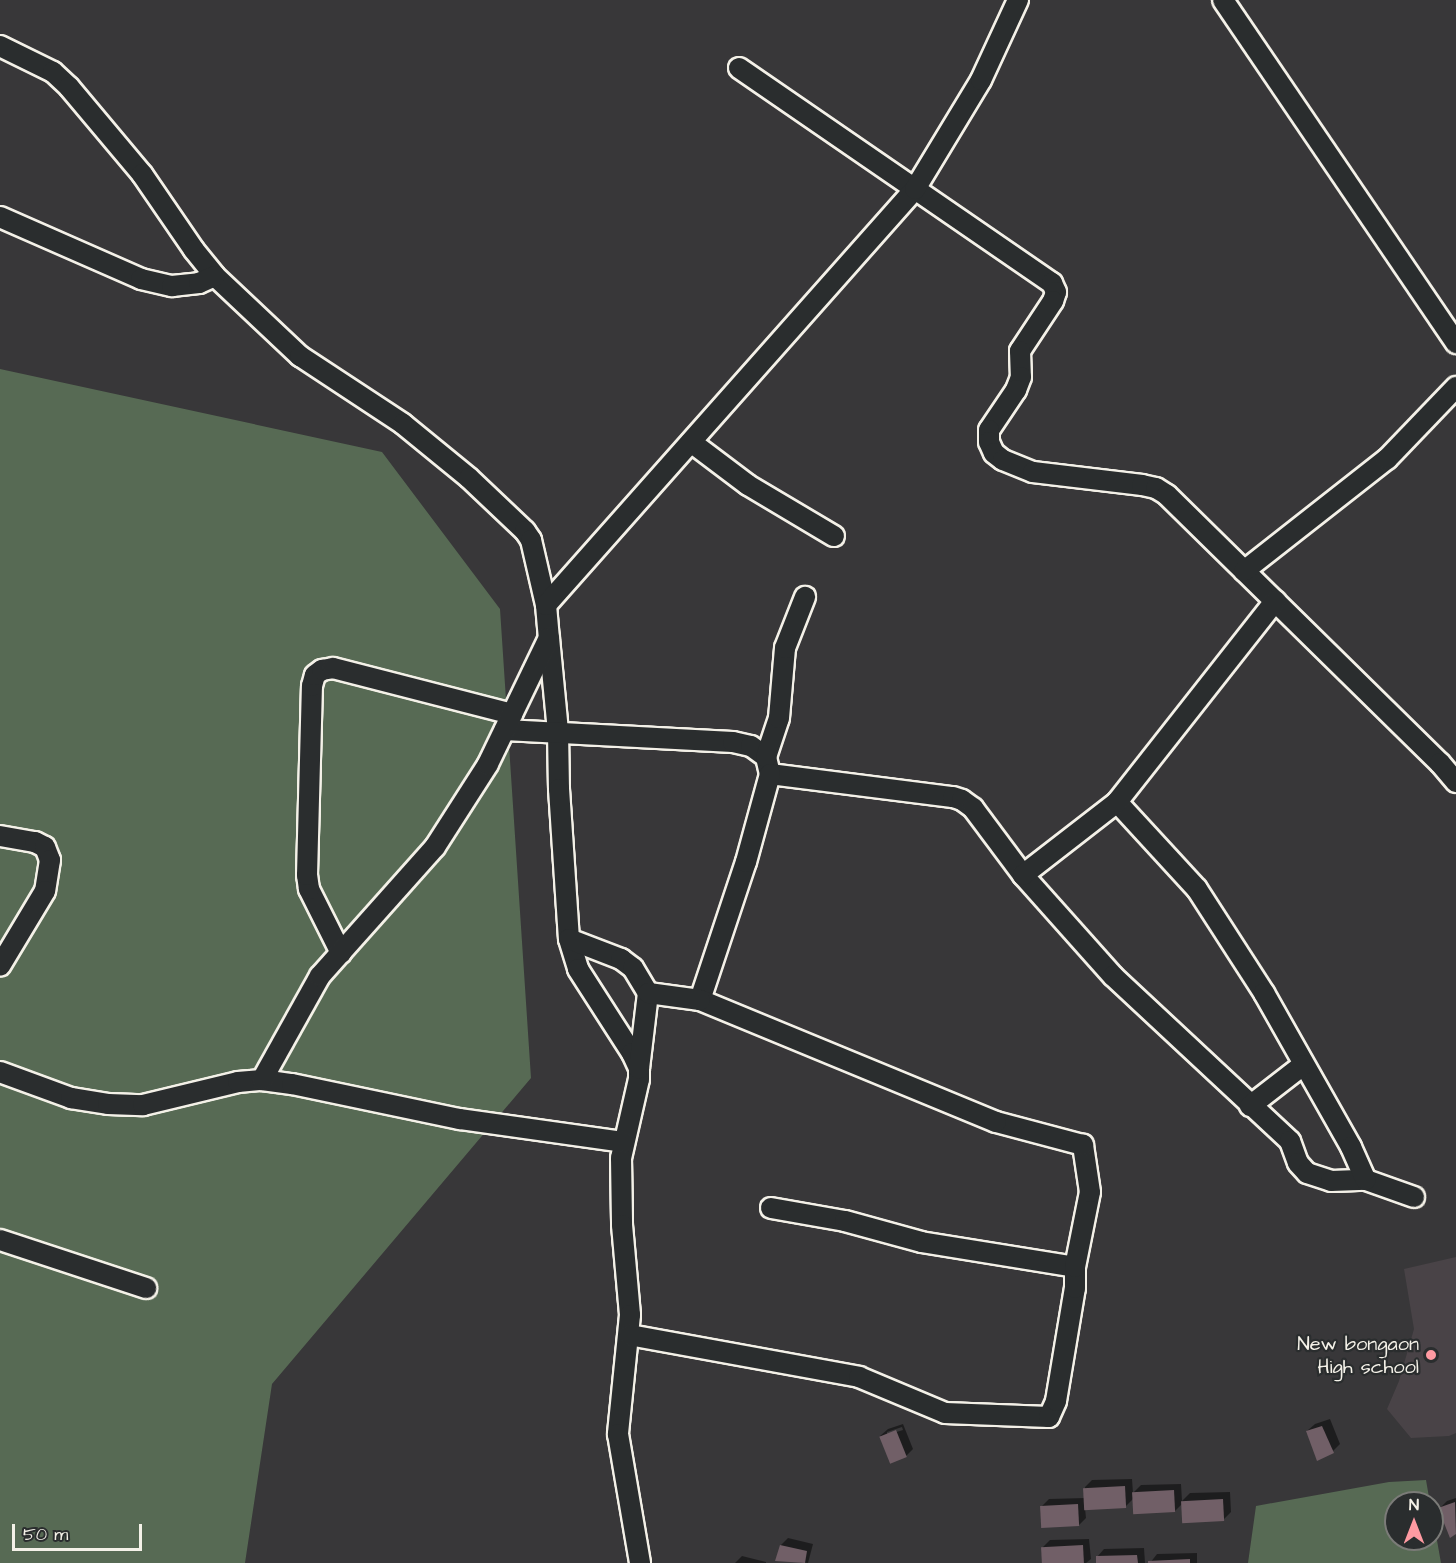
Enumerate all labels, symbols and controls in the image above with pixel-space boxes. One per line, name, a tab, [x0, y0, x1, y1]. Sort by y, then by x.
place label: New bongaon High school	[1297, 1332, 1419, 1379]
marker: New bongaon High school	[1424, 1348, 1438, 1362]
north arrow	[1384, 1491, 1444, 1551]
text: N	[1409, 1494, 1419, 1516]
scale bar	[15, 1512, 146, 1550]
text: 50 m	[23, 1522, 68, 1547]

